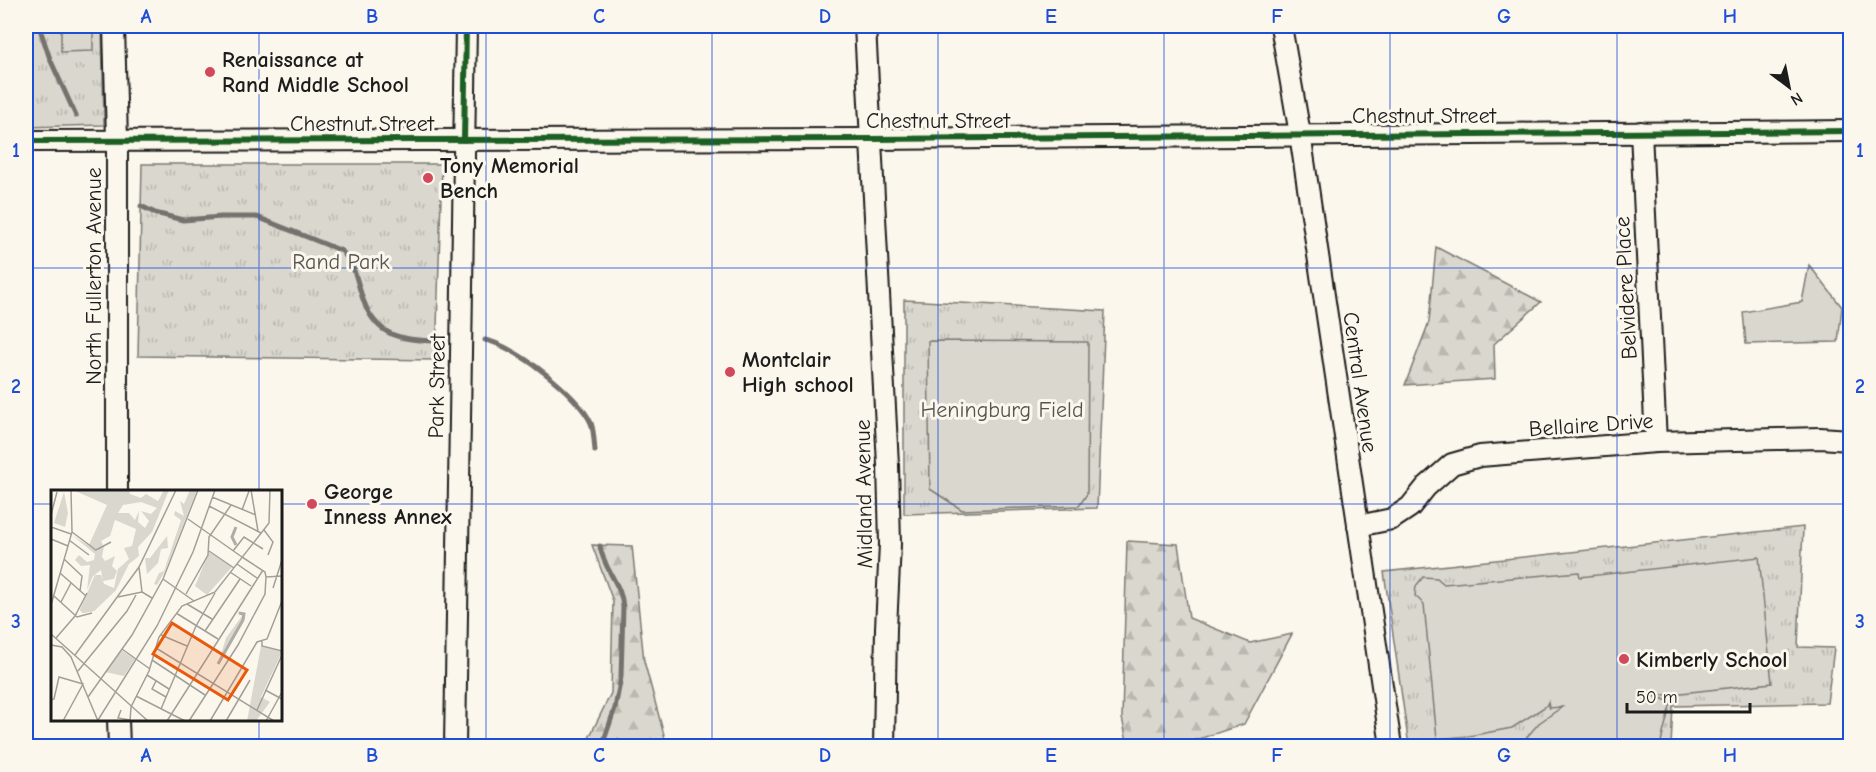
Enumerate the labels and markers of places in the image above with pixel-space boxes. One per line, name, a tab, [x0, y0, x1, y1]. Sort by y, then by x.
place label: Renaissance at Rand Middle School	[222, 47, 409, 98]
marker: Renaissance at Rand Middle School	[203, 65, 217, 79]
place label: Tony Memorial Bench	[440, 153, 579, 204]
marker: Tony Memorial Bench	[421, 171, 435, 185]
place label: Montclair High school	[742, 347, 854, 398]
marker: Montclair High school	[723, 365, 737, 379]
place label: George Inness Annex	[324, 479, 452, 530]
marker: George Inness Annex	[305, 497, 319, 511]
place label: Kimberly School	[1636, 647, 1787, 673]
marker: Kimberly School	[1617, 652, 1631, 666]

